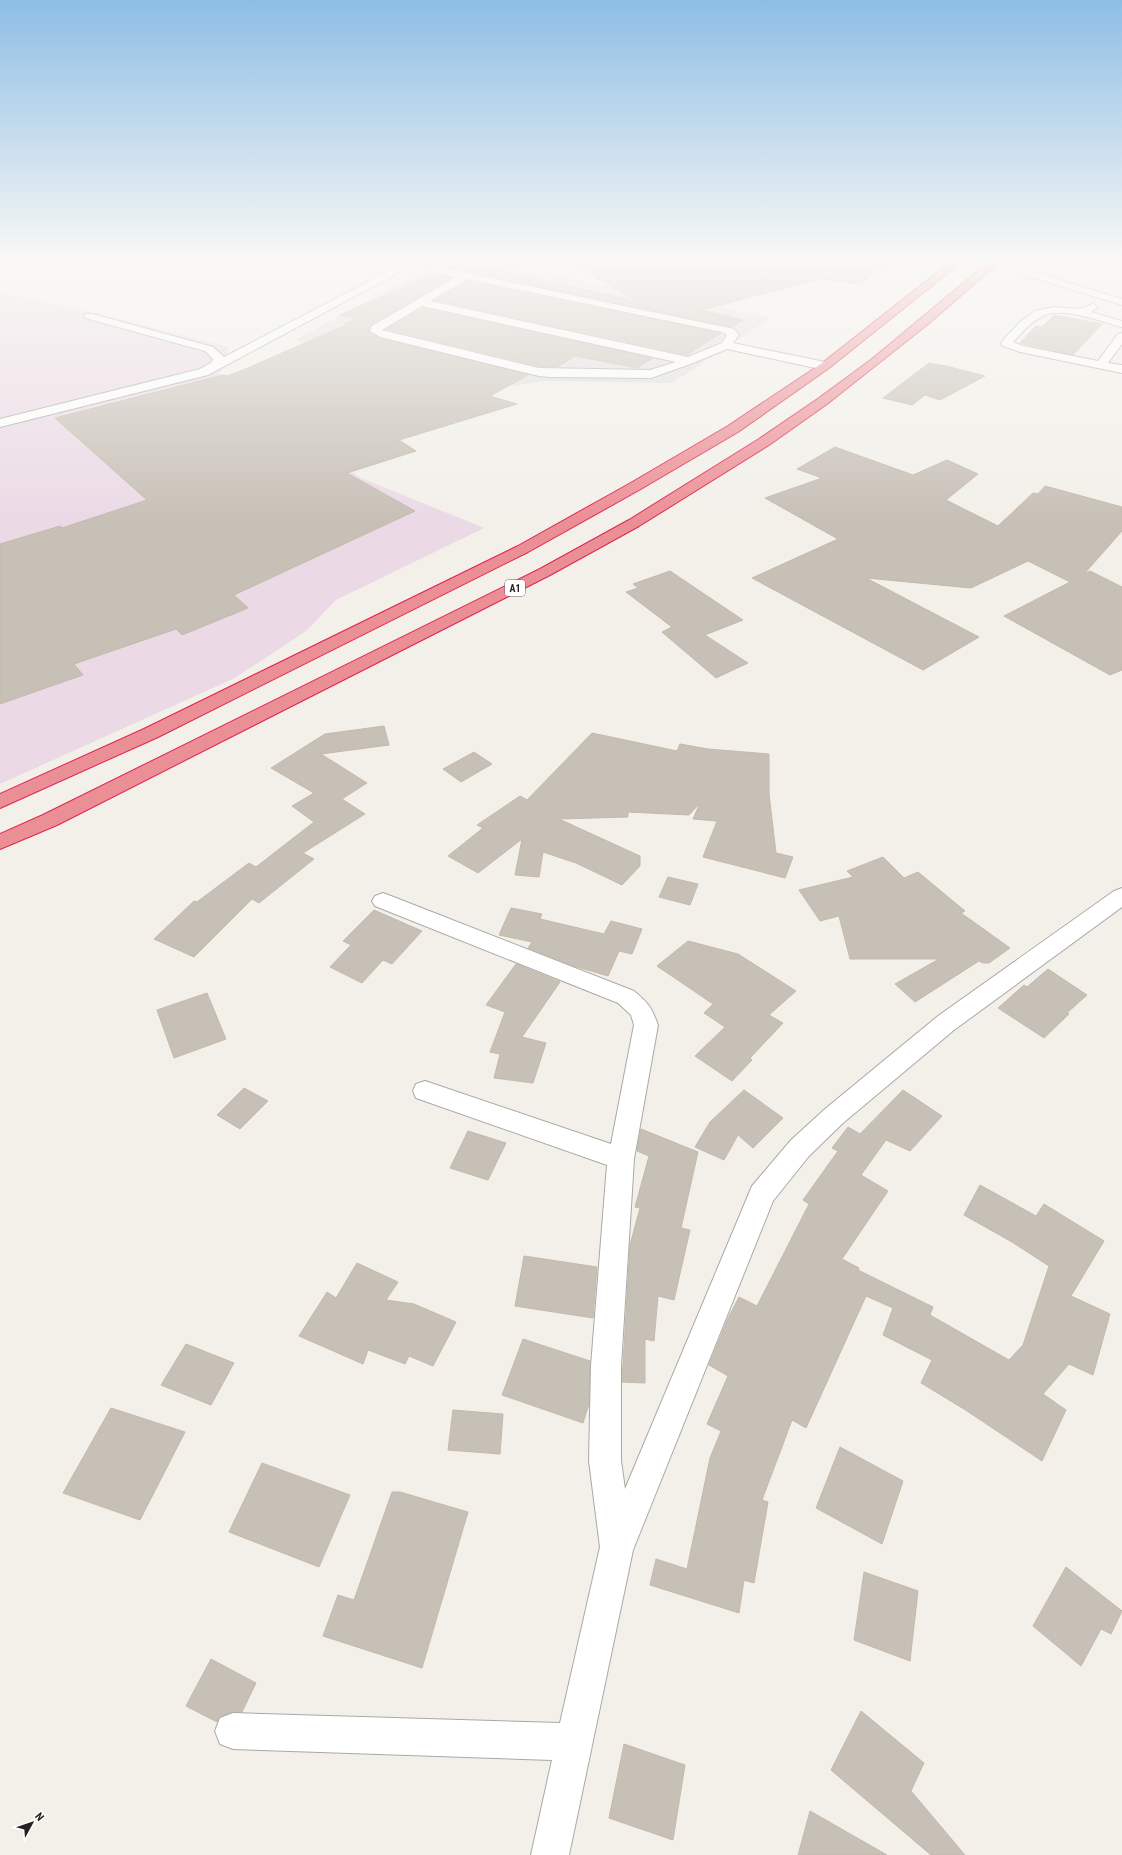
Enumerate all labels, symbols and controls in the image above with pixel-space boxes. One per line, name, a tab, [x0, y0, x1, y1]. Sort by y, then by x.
road number: A1	[505, 580, 525, 596]
north arrow	[12, 1803, 52, 1843]
text: N	[32, 1810, 47, 1824]

